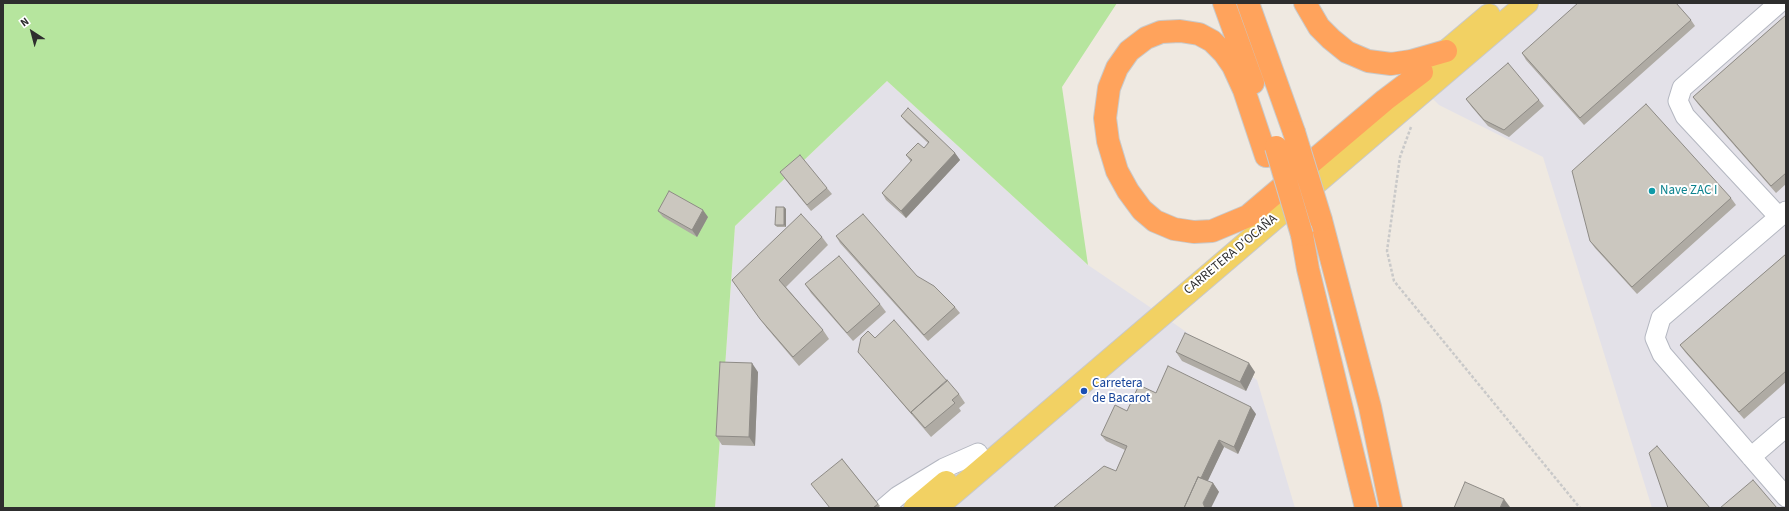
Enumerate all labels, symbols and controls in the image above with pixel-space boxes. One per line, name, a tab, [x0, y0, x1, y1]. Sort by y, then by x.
north arrow	[12, 12, 52, 52]
text: N	[17, 14, 32, 30]
place label: Nave ZAC I	[1660, 183, 1717, 199]
marker: Nave ZAC I	[1647, 186, 1657, 196]
street label: CARRETERA D'OCAÑA	[1181, 211, 1281, 299]
place label: Carretera de Bacarot	[1092, 376, 1150, 407]
marker: Carretera de Bacarot	[1079, 386, 1089, 396]

